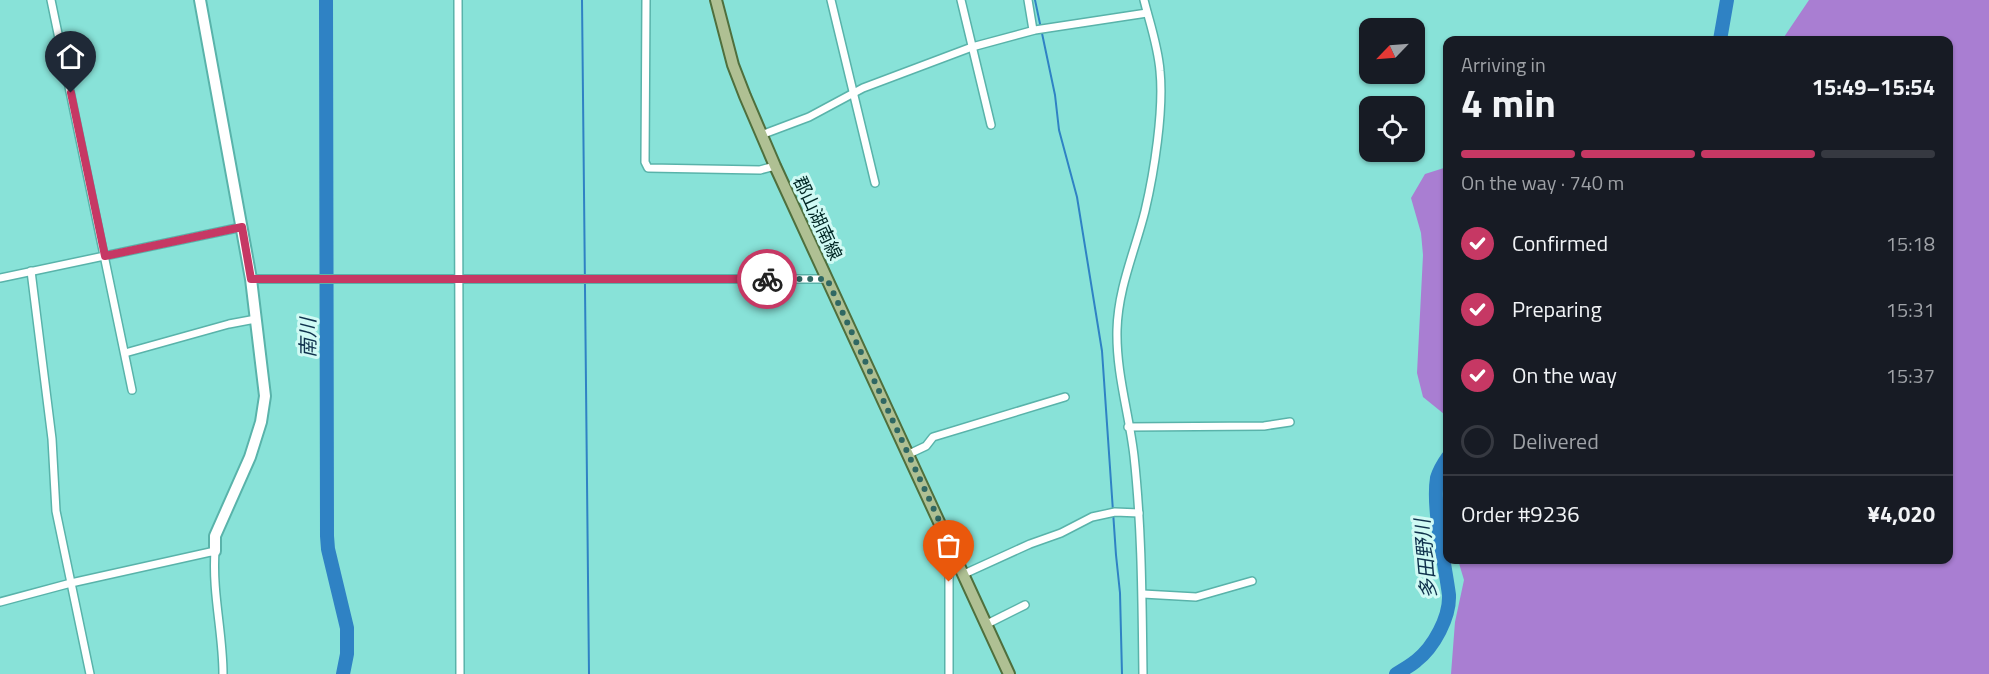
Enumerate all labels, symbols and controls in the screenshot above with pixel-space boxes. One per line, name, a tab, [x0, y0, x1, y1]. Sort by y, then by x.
north arrow	[1359, 18, 1425, 84]
map controls	[1359, 18, 1425, 162]
pin	[45, 31, 96, 93]
icon: home	[54, 40, 87, 73]
text: Arriving in	[1461, 49, 1546, 80]
text: 15:49–15:54	[1812, 70, 1935, 104]
text: 4 min	[1461, 73, 1556, 132]
button: locate	[1359, 96, 1425, 162]
text: On the way · 740 m	[1461, 167, 1624, 198]
street label: 郡山湖南線	[787, 172, 849, 264]
text: Confirmed	[1512, 226, 1608, 260]
icon: check	[1461, 227, 1494, 260]
text: 15:18	[1886, 228, 1935, 259]
courier	[737, 249, 797, 309]
icon: bike	[751, 263, 784, 296]
text: Preparing	[1512, 292, 1602, 326]
icon: check	[1461, 293, 1494, 326]
text: 15:31	[1886, 294, 1935, 325]
water label: 南川	[292, 316, 323, 358]
text: On the way	[1512, 358, 1617, 392]
icon: check	[1461, 359, 1494, 392]
text: 15:37	[1886, 360, 1935, 391]
text: Delivered	[1512, 424, 1599, 458]
text: Order #9236	[1461, 497, 1580, 531]
text: ¥4,020	[1868, 497, 1935, 531]
water label: 多田野川	[1406, 516, 1444, 600]
pin	[923, 520, 974, 582]
icon: bag	[932, 529, 965, 562]

